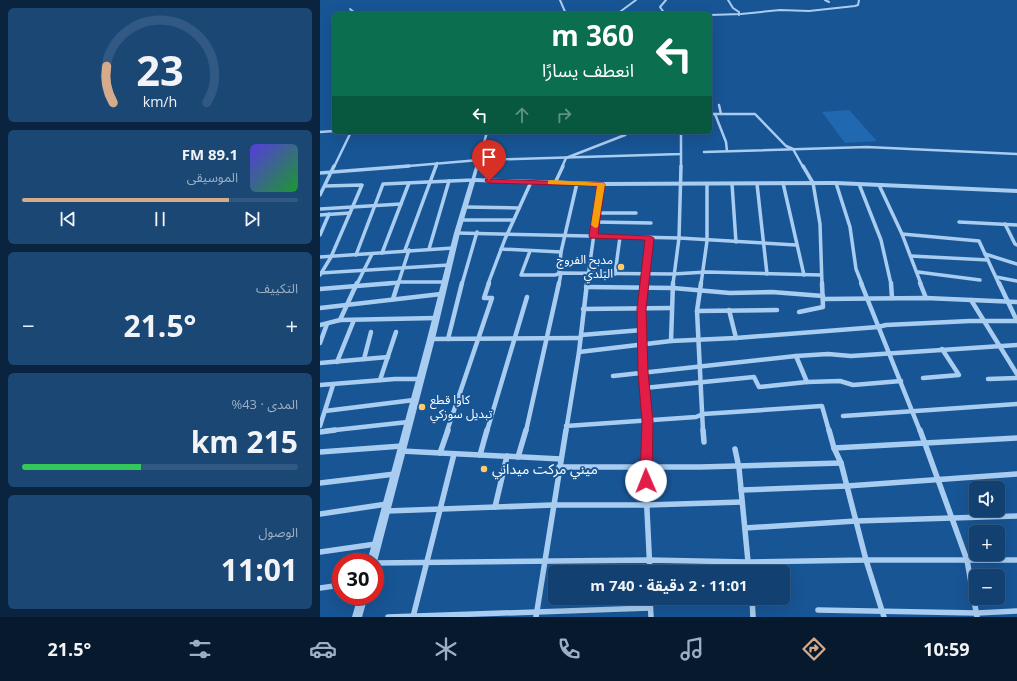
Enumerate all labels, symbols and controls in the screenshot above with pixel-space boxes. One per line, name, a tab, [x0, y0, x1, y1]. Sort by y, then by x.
text: 360 m	[551, 16, 634, 54]
icon: left	[648, 28, 700, 80]
text: 23	[136, 42, 184, 98]
text: انعطف يسارًا	[542, 58, 634, 82]
text: km/h	[143, 91, 177, 110]
icon: left	[469, 104, 491, 126]
icon: ahead	[511, 104, 533, 126]
icon: right	[553, 104, 575, 126]
pin	[472, 140, 506, 181]
text: 89.1 FM	[182, 144, 238, 164]
icon: arrive	[478, 146, 500, 168]
text: الموسيقى	[187, 168, 238, 186]
icon: previous	[57, 208, 79, 230]
icon: pause	[149, 208, 171, 230]
icon: next	[241, 208, 263, 230]
place label: مدبح الفروج البلدي	[556, 251, 613, 284]
marker: مدبح الفروج البلدي	[616, 262, 626, 272]
text: التكييف	[256, 279, 298, 297]
text: 21.5°	[124, 305, 196, 346]
text: −	[22, 310, 35, 340]
text: +	[285, 310, 298, 340]
place label: كاوا قطع تبديل سوزكي	[430, 391, 493, 424]
text: المدى · 43%	[231, 395, 298, 413]
marker: كاوا قطع تبديل سوزكي	[417, 402, 427, 412]
text: 215 km	[191, 421, 298, 462]
place label: ميني مركت ميداني	[492, 459, 598, 480]
position arrow	[625, 460, 667, 502]
marker: ميني مركت ميداني	[479, 464, 489, 474]
map controls	[969, 481, 1005, 605]
button: sound	[969, 481, 1005, 517]
text: الوصول	[258, 523, 298, 541]
button: +	[969, 525, 1005, 561]
text: 11:01	[221, 549, 298, 590]
speed limit sign: 30	[332, 553, 384, 605]
button: −	[969, 569, 1005, 605]
text: 11:01 · 2 دقيقة · 740 m	[590, 575, 748, 595]
icon: filters	[186, 635, 214, 663]
icon: car	[309, 635, 337, 663]
icon: climate	[432, 635, 460, 663]
icon: phone	[555, 635, 583, 663]
icon: music	[678, 635, 706, 663]
icon: directions	[800, 635, 828, 663]
text: 21.5°	[48, 637, 91, 661]
text: 10:59	[923, 637, 970, 661]

